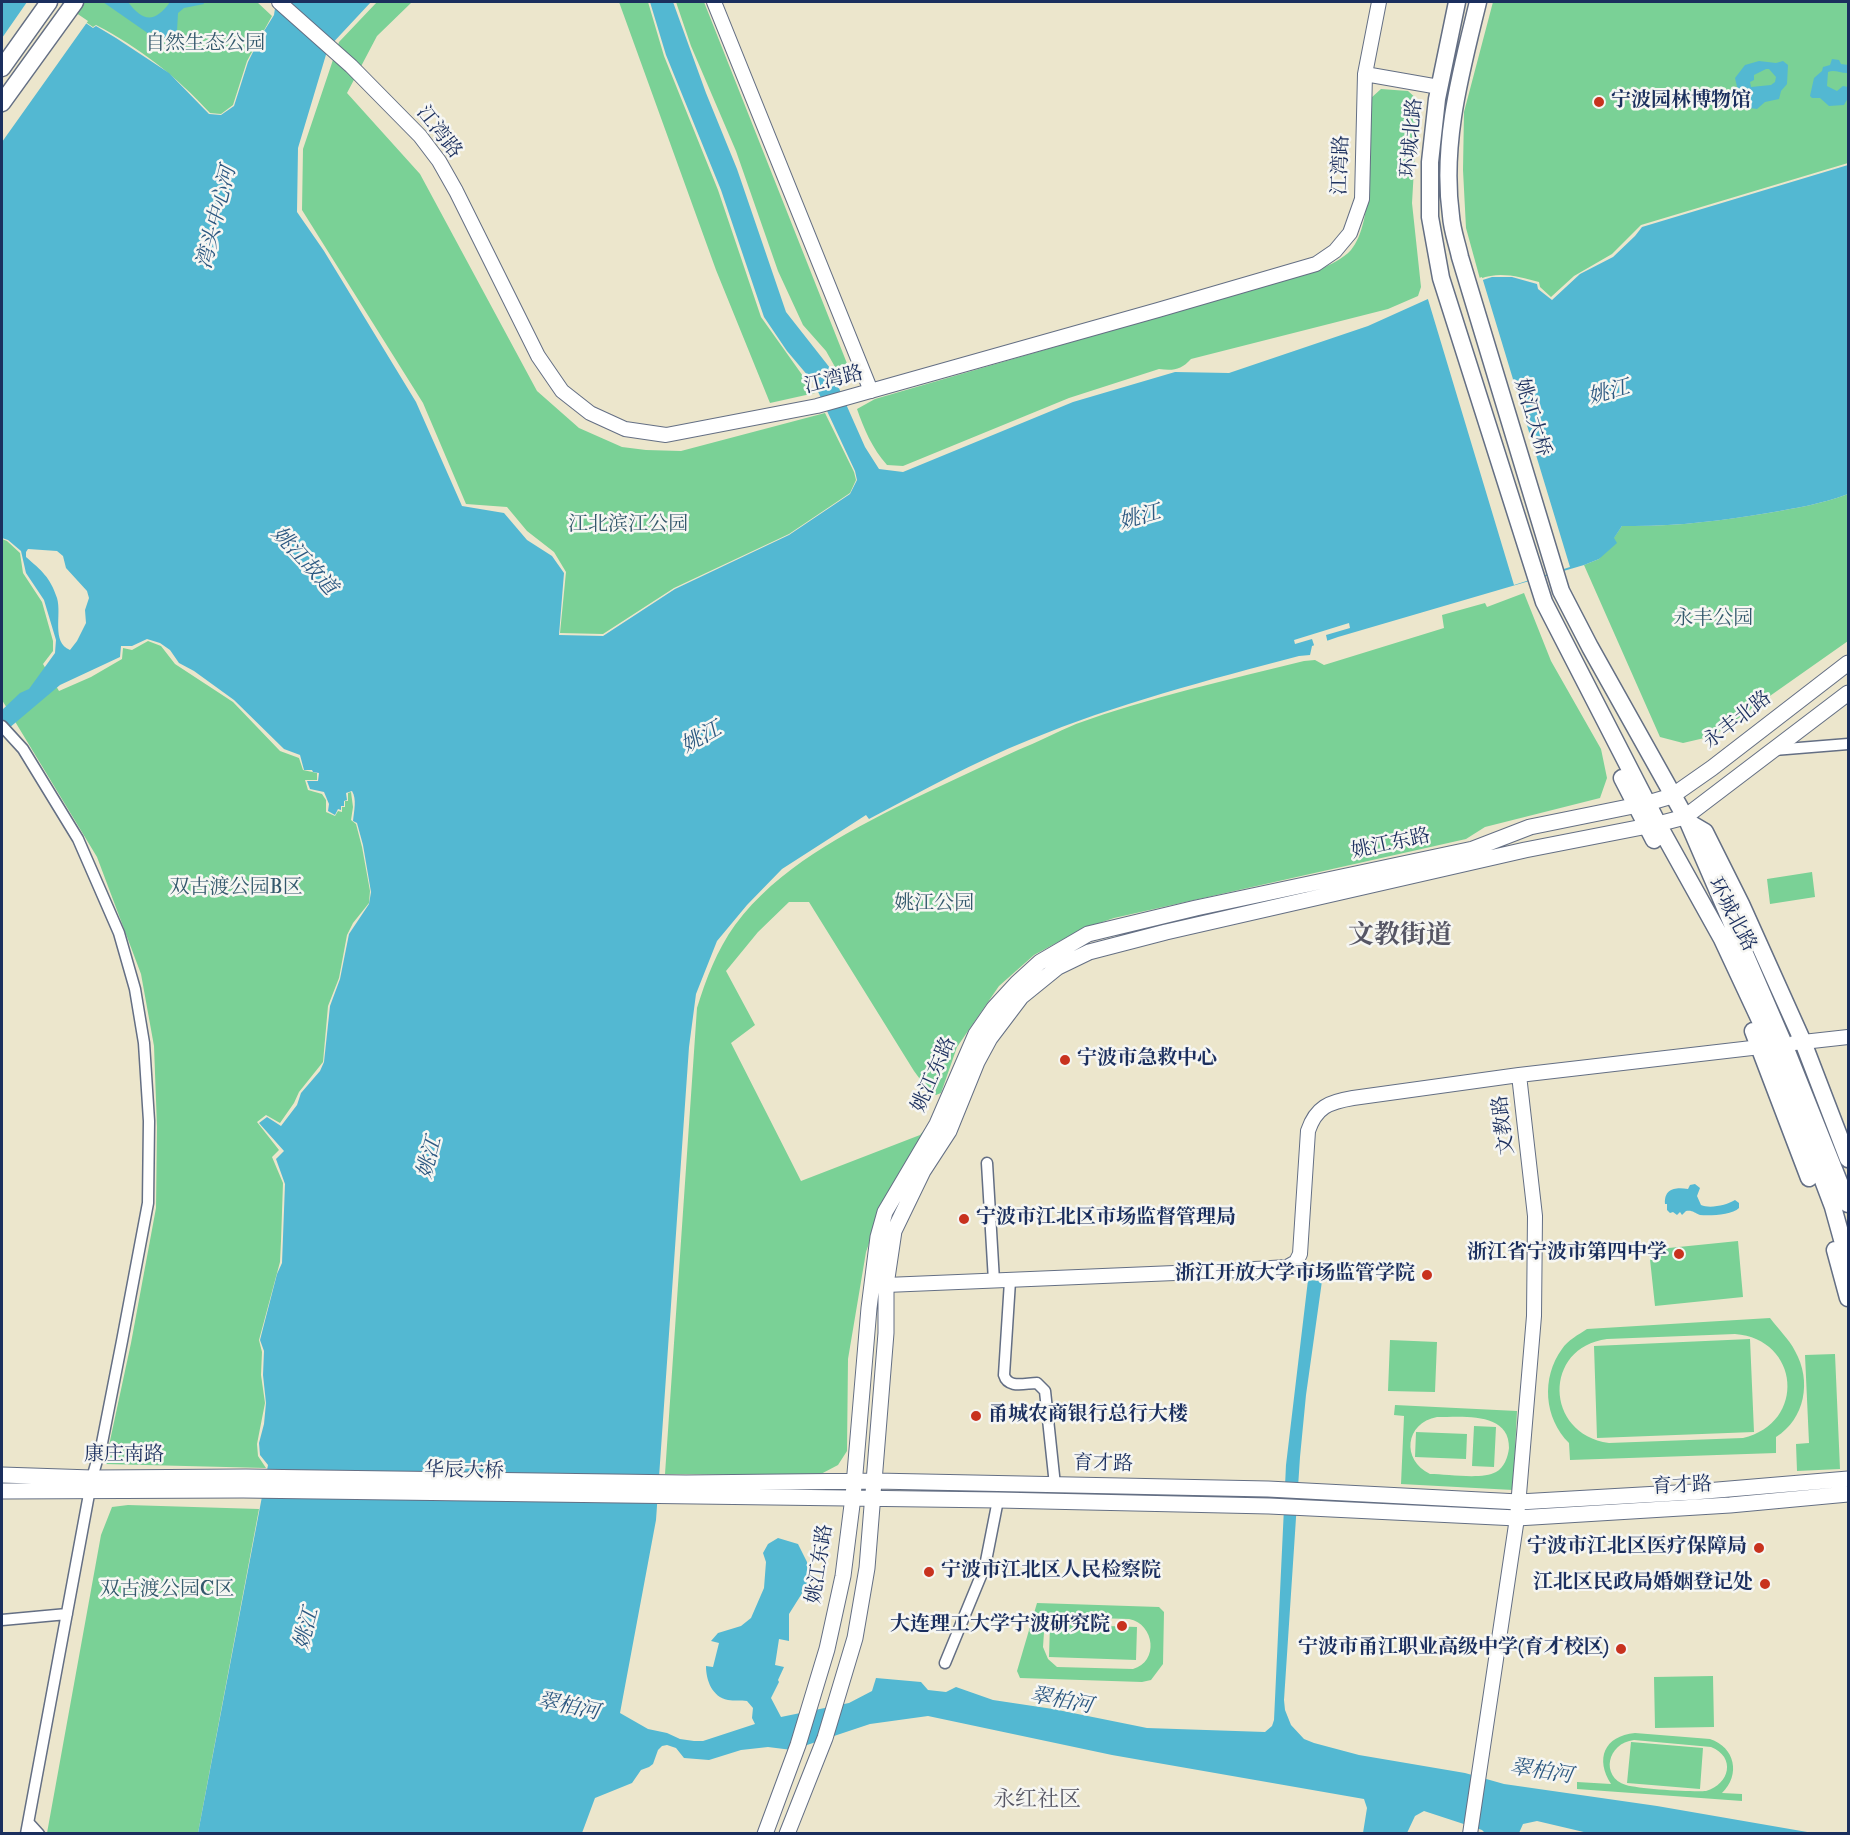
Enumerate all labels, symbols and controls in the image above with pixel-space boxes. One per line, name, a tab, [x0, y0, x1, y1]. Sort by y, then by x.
park label: 自然生态公园	[145, 33, 265, 57]
place label: 宁波园林博物馆	[1611, 90, 1751, 114]
marker: 宁波园林博物馆	[1592, 95, 1606, 109]
street label: 环城北路	[1398, 97, 1428, 179]
street label: 江湾路	[410, 102, 466, 164]
street label: 江湾路	[1329, 135, 1355, 195]
water label: 湾头中心河	[193, 164, 243, 272]
street label: 江湾路	[802, 362, 866, 400]
street label: 姚江大桥	[1508, 376, 1554, 460]
water label: 姚江	[1585, 376, 1633, 412]
water label: 姚江	[1116, 501, 1164, 537]
park label: 江北滨江公园	[568, 514, 688, 538]
water label: 姚江故道	[265, 523, 341, 601]
park label: 永丰公园	[1673, 608, 1753, 632]
street label: 永丰北路	[1699, 687, 1777, 755]
water label: 姚江	[678, 718, 726, 760]
street label: 姚江东路	[1349, 825, 1433, 865]
street label: 环城北路	[1702, 874, 1760, 956]
park label: 双古渡公园B区	[169, 877, 303, 901]
park label: 姚江公园	[894, 893, 974, 917]
district label: 文教街道	[1348, 921, 1452, 953]
street label: 姚江东路	[908, 1034, 962, 1116]
place label: 宁波市急救中心	[1077, 1048, 1217, 1072]
marker: 宁波市急救中心	[1058, 1053, 1072, 1067]
street label: 文教路	[1489, 1094, 1521, 1156]
water label: 姚江	[413, 1134, 449, 1182]
place label: 宁波市江北区市场监督管理局	[976, 1207, 1236, 1231]
marker: 宁波市江北区市场监督管理局	[957, 1212, 971, 1226]
place label: 浙江省宁波市第四中学	[1467, 1242, 1667, 1266]
marker: 浙江省宁波市第四中学	[1672, 1247, 1686, 1261]
place label: 浙江开放大学市场监管学院	[1175, 1263, 1415, 1287]
marker: 浙江开放大学市场监管学院	[1420, 1268, 1434, 1282]
place label: 甬城农商银行总行大楼	[988, 1404, 1188, 1428]
marker: 甬城农商银行总行大楼	[969, 1409, 983, 1423]
street label: 康庄南路	[84, 1444, 164, 1468]
street label: 育才路	[1073, 1452, 1133, 1478]
street label: 华辰大桥	[424, 1459, 504, 1485]
street label: 育才路	[1651, 1473, 1713, 1501]
street label: 姚江东路	[803, 1523, 839, 1605]
place label: 宁波市江北区医疗保障局	[1527, 1536, 1747, 1560]
marker: 宁波市江北区医疗保障局	[1752, 1541, 1766, 1555]
place label: 宁波市江北区人民检察院	[941, 1560, 1161, 1584]
marker: 宁波市江北区人民检察院	[922, 1565, 936, 1579]
place label: 江北区民政局婚姻登记处	[1533, 1572, 1753, 1596]
marker: 江北区民政局婚姻登记处	[1758, 1577, 1772, 1591]
park label: 双古渡公园C区	[100, 1579, 234, 1603]
water label: 姚江	[290, 1605, 326, 1653]
place label: 大连理工大学宁波研究院	[890, 1614, 1110, 1638]
marker: 大连理工大学宁波研究院	[1115, 1619, 1129, 1633]
place label: 宁波市甬江职业高级中学(育才校区)	[1298, 1637, 1609, 1661]
marker: 宁波市甬江职业高级中学(育才校区)	[1614, 1642, 1628, 1656]
water label: 翠柏河	[1028, 1684, 1094, 1720]
water label: 翠柏河	[535, 1689, 601, 1727]
water label: 翠柏河	[1508, 1756, 1574, 1790]
district label: 永红社区	[993, 1788, 1081, 1814]

